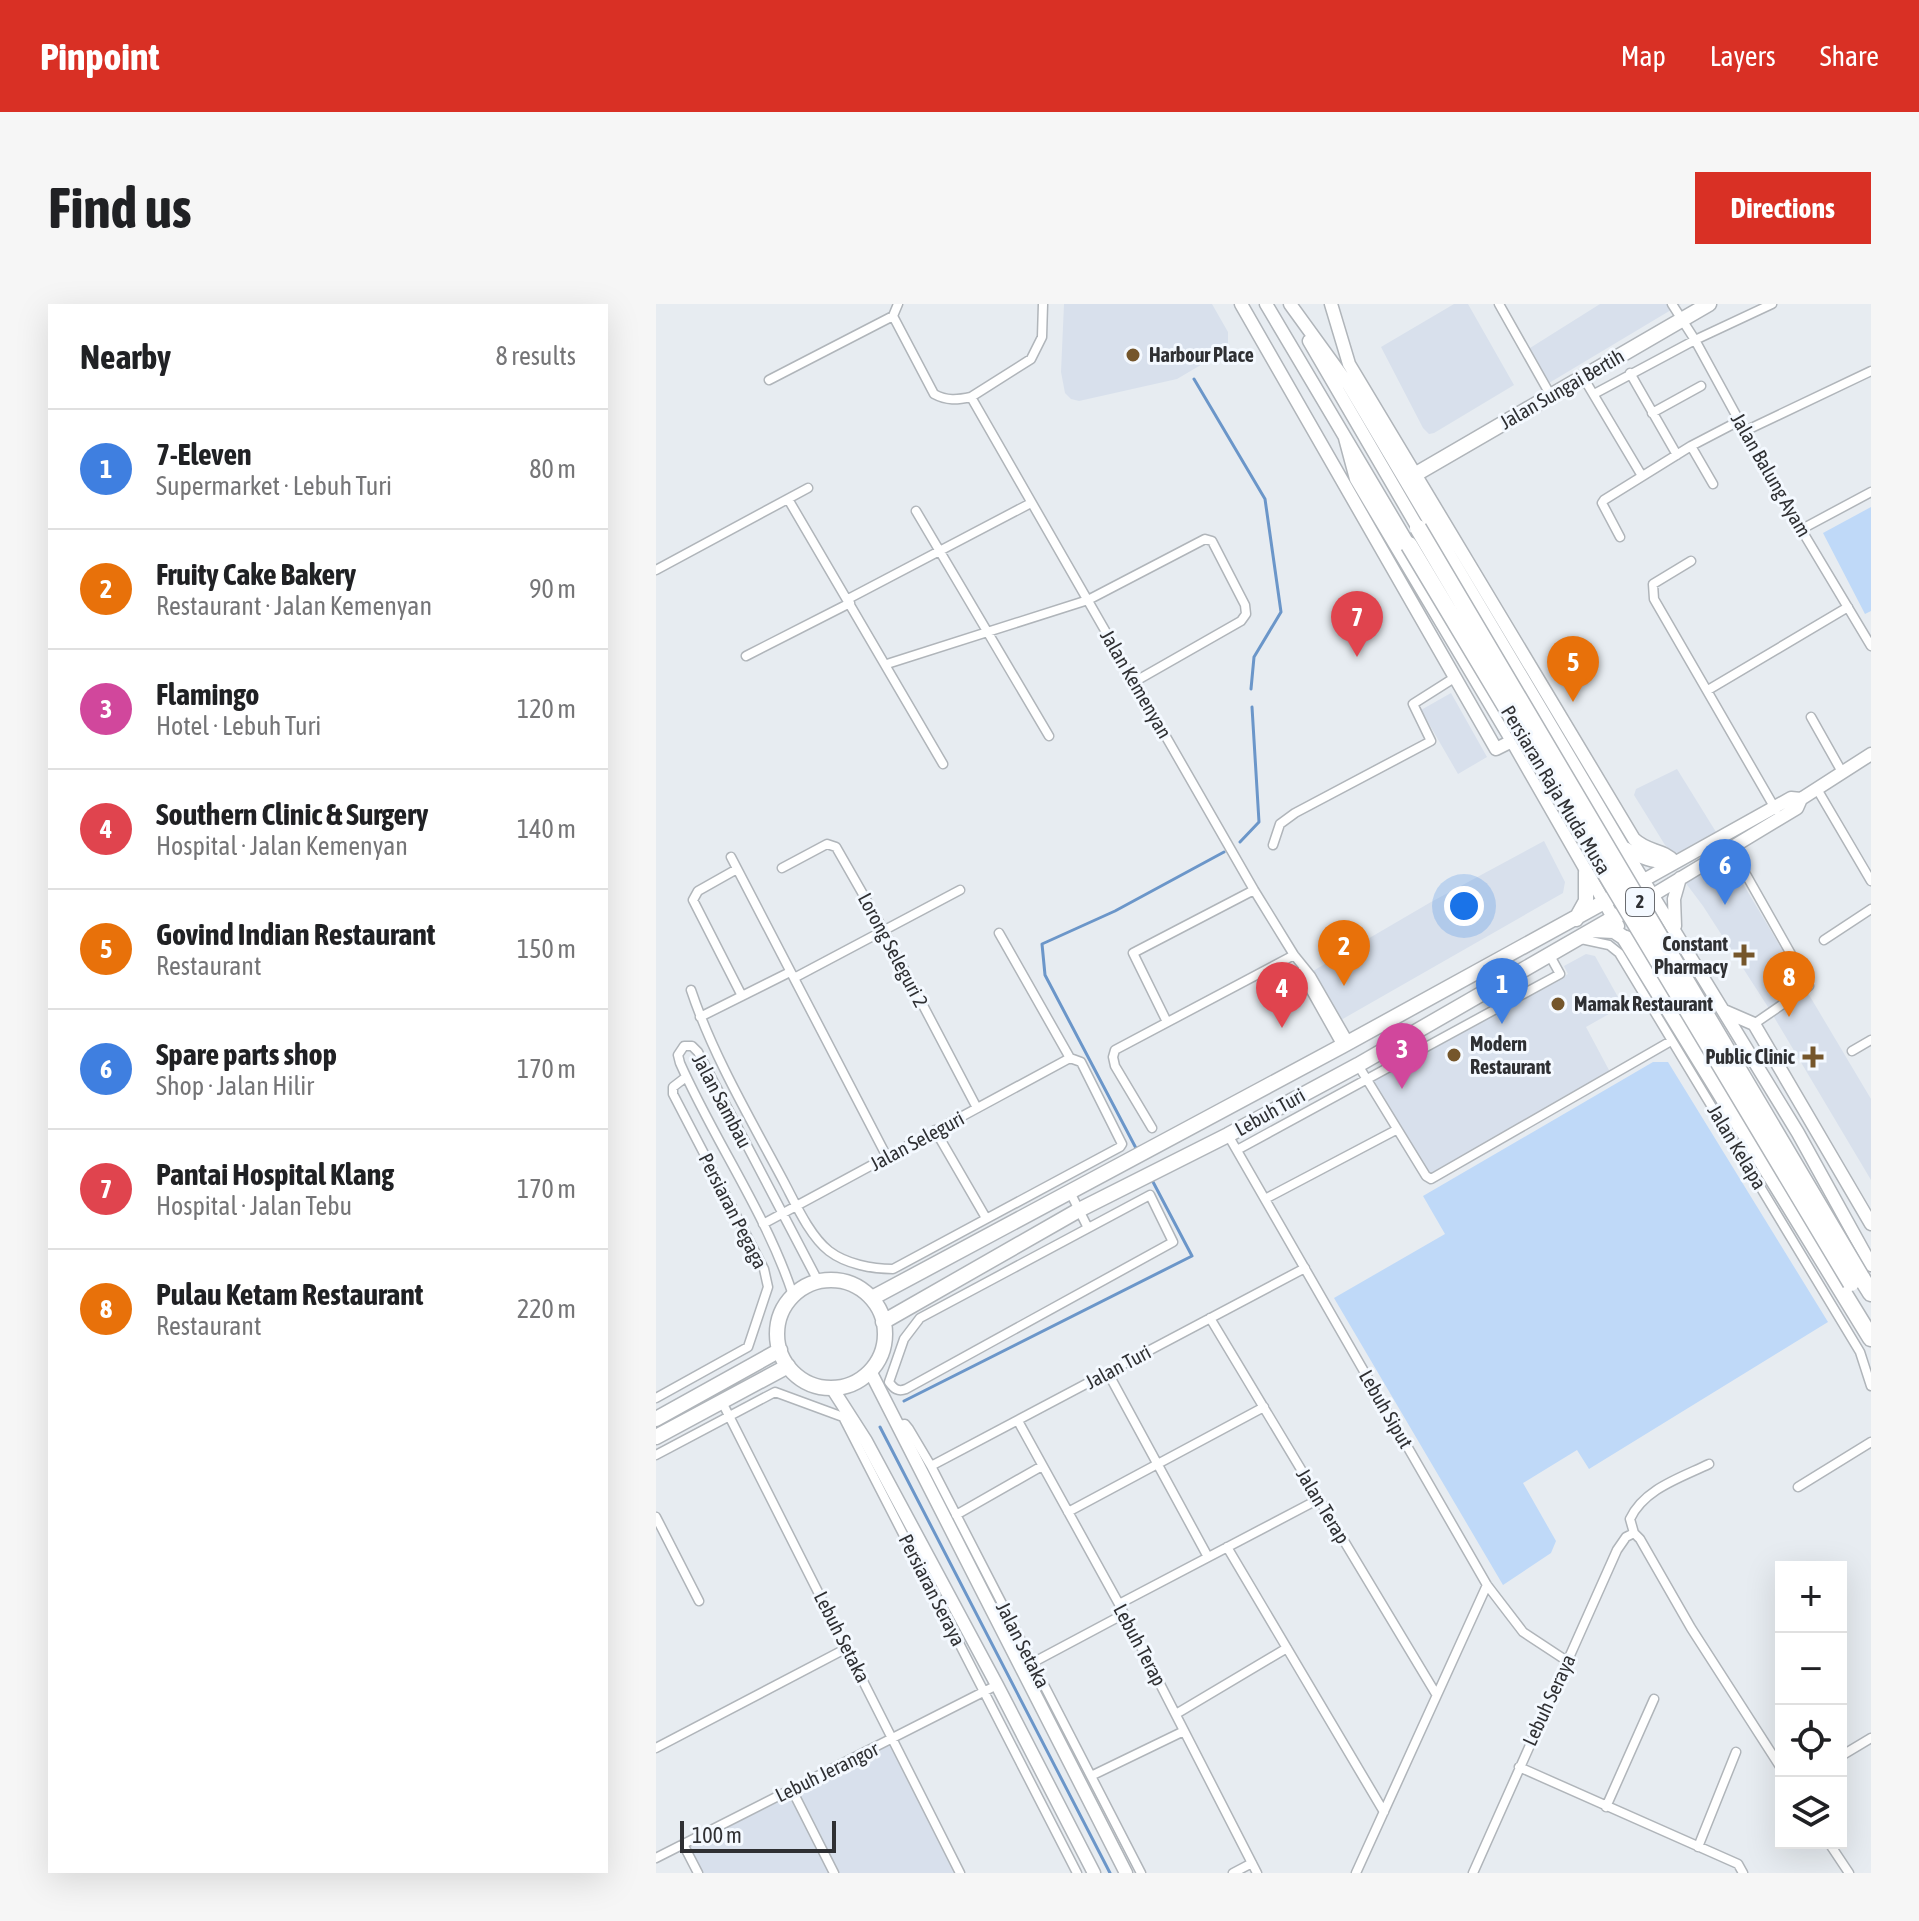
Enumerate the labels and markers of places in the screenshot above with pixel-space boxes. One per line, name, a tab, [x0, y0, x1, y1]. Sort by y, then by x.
place label: Harbour Place	[1149, 343, 1254, 366]
marker: Harbour Place	[1124, 346, 1142, 364]
pin: 7	[1331, 591, 1383, 657]
pin: 5	[1547, 636, 1599, 702]
pin: 6	[1699, 839, 1751, 905]
pin: 2	[1318, 920, 1370, 986]
place label: Constant Pharmacy	[1654, 932, 1729, 978]
marker: Constant Pharmacy	[1735, 946, 1753, 964]
pin: 8	[1763, 951, 1815, 1017]
pin: 1	[1476, 958, 1528, 1024]
pin: 4	[1256, 962, 1308, 1028]
place label: Mamak Restaurant	[1574, 992, 1713, 1015]
marker: Mamak Restaurant	[1549, 995, 1567, 1013]
pin: 3	[1376, 1023, 1428, 1089]
place label: Modern Restaurant	[1470, 1032, 1551, 1078]
place label: Public Clinic	[1705, 1045, 1796, 1068]
marker: Modern Restaurant	[1445, 1046, 1463, 1064]
marker: Public Clinic	[1802, 1046, 1824, 1068]

